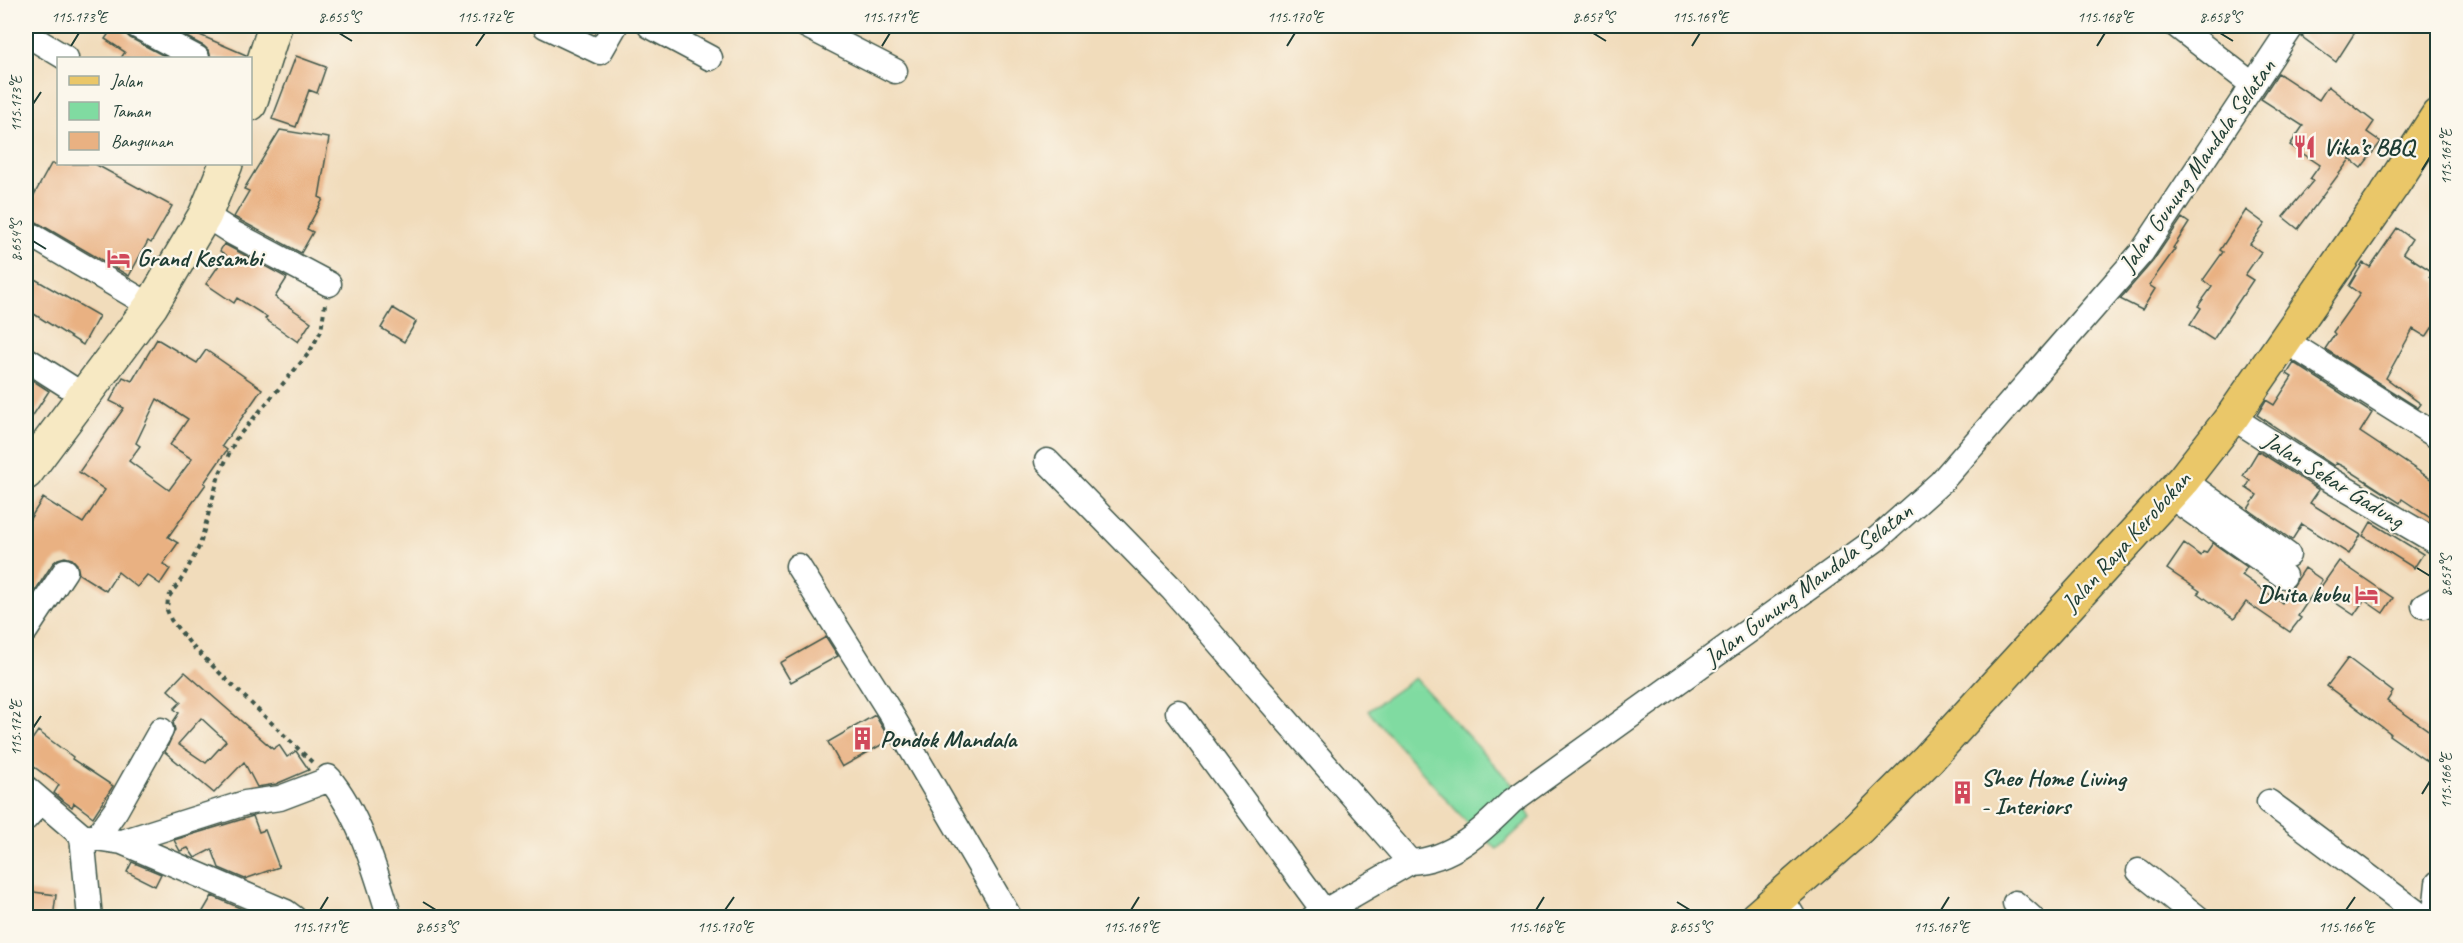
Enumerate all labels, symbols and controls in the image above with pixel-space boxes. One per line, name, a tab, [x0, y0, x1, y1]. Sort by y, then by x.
text: 115.173°E	[51, 8, 109, 27]
text: 8.655°S	[318, 8, 362, 27]
text: 115.172°E	[457, 8, 515, 27]
text: 115.171°E	[862, 8, 920, 27]
text: 115.170°E	[1267, 8, 1325, 27]
text: 8.657°S	[1572, 8, 1616, 27]
text: 115.169°E	[1672, 8, 1730, 27]
text: 115.168°E	[2077, 8, 2135, 27]
text: 8.658°S	[2199, 8, 2243, 27]
street label: Jalan Gunung Mandala Selatan	[2111, 52, 2282, 278]
legend	[57, 57, 252, 165]
text: Jalan	[110, 70, 143, 92]
text: 115.173°E	[7, 74, 26, 132]
text: Taman	[111, 100, 152, 122]
text: 115.167°E	[2437, 127, 2456, 185]
text: Bangunan	[111, 130, 174, 152]
place label: Vika’s BBQ	[2323, 132, 2417, 162]
restaurant icon: Vika’s BBQ	[2292, 134, 2318, 160]
text: 8.654°S	[7, 218, 26, 262]
place label: Grand Kesambi	[137, 243, 266, 273]
hotel icon: Grand Kesambi	[106, 245, 132, 271]
street label: Jalan Sekar Gadung	[2257, 424, 2411, 536]
street label: Jalan Raya Kerobokan	[2054, 464, 2198, 618]
street label: Jalan Gunung Mandala Selatan	[1697, 496, 1918, 673]
text: 8.657°S	[2437, 553, 2456, 597]
place label: Dhita kubu	[2258, 579, 2351, 609]
hotel icon: Dhita kubu	[2354, 581, 2380, 607]
text: 115.172°E	[7, 698, 26, 756]
place label: Pondok Mandala	[880, 724, 1019, 754]
building icon: Pondok Mandala	[849, 726, 875, 752]
text: 115.166°E	[2437, 751, 2456, 809]
place label: Sheo Home Living - Interiors	[1981, 763, 2128, 821]
building icon: Sheo Home Living - Interiors	[1950, 779, 1976, 805]
text: 115.171°E	[292, 918, 350, 937]
text: 8.653°S	[415, 918, 459, 937]
text: 115.170°E	[697, 918, 755, 937]
text: 115.169°E	[1103, 918, 1161, 937]
text: 115.168°E	[1508, 918, 1566, 937]
text: 8.655°S	[1669, 918, 1713, 937]
text: 115.167°E	[1913, 918, 1971, 937]
text: 115.166°E	[2318, 918, 2376, 937]

